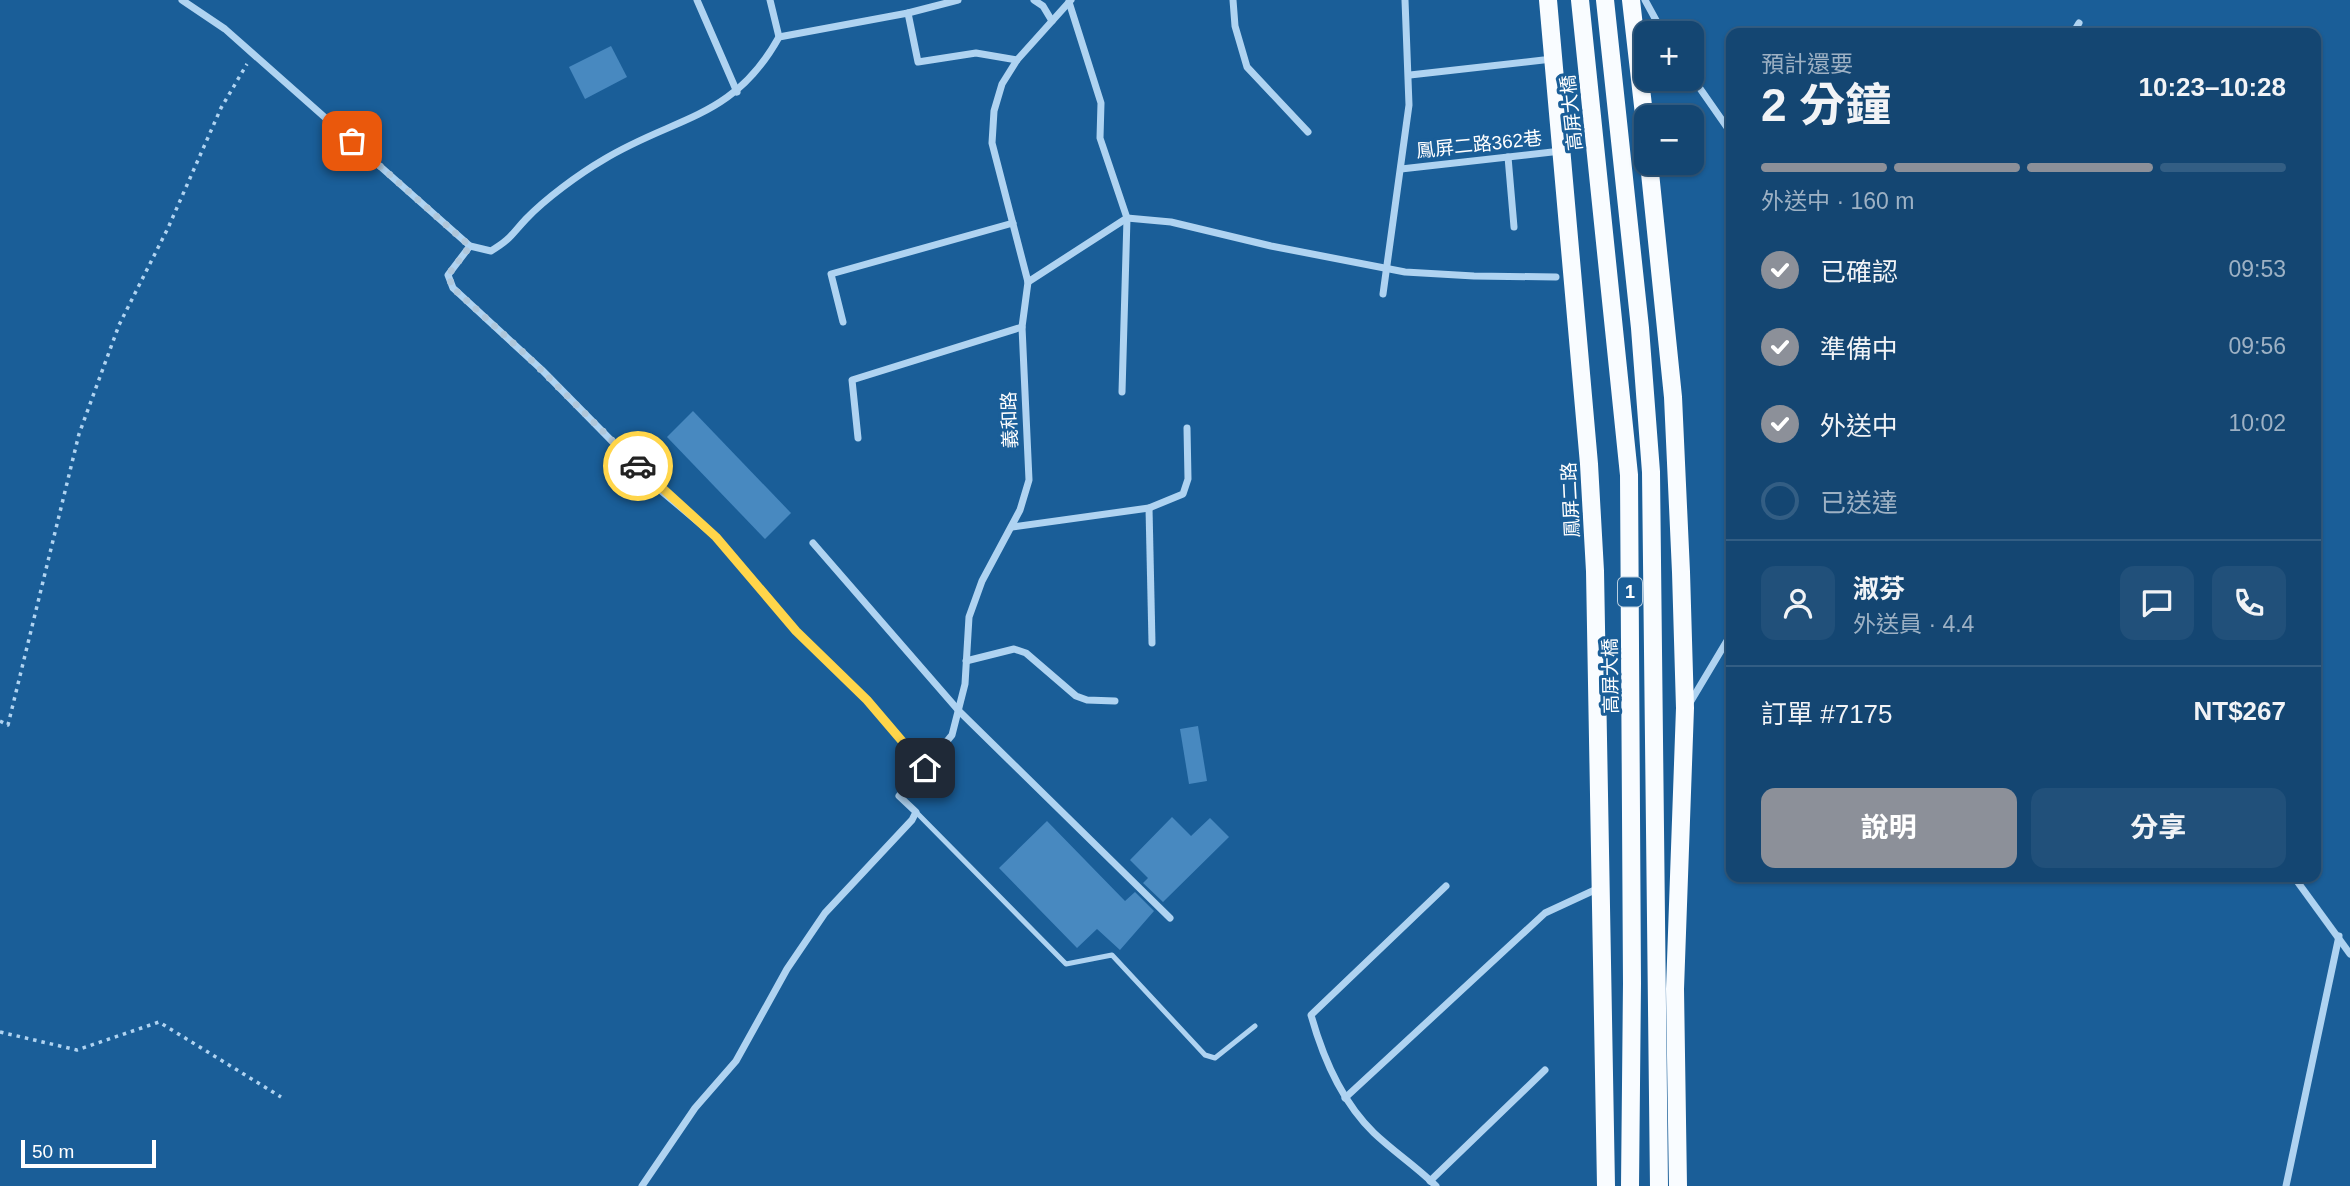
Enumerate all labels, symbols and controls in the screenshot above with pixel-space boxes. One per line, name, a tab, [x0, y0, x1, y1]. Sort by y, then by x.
map controls	[1634, 21, 1704, 175]
button: +	[1634, 21, 1704, 91]
text: 預計還要	[1761, 51, 1853, 77]
text: 10:23–10:28	[2139, 72, 2286, 102]
street label: 高屏大橋	[1557, 74, 1586, 152]
text: 2 分鐘	[1761, 79, 1891, 131]
button: −	[1634, 105, 1704, 175]
pin	[322, 111, 382, 171]
icon: bag	[333, 122, 371, 160]
street label: 鳳屏二路362巷	[1415, 127, 1543, 162]
text: 外送中 · 160 m	[1761, 188, 1914, 214]
icon: check	[1761, 251, 1799, 289]
text: 09:53	[2228, 256, 2286, 282]
text: 已確認	[1820, 257, 1898, 287]
icon: check	[1761, 328, 1799, 366]
text: 09:56	[2228, 333, 2286, 359]
text: 準備中	[1820, 334, 1898, 364]
street label: 義和路	[998, 391, 1021, 449]
icon: check	[1761, 405, 1799, 443]
text: 10:02	[2228, 410, 2286, 436]
text: 外送中	[1820, 411, 1898, 441]
courier	[603, 431, 673, 501]
icon: car	[619, 447, 657, 485]
street label: 鳳屏二路	[1558, 461, 1583, 538]
text: 已送達	[1820, 488, 1898, 518]
button: person	[1761, 566, 1835, 640]
button: chat	[2120, 566, 2194, 640]
button: phone	[2212, 566, 2286, 640]
text: 淑芬	[1853, 574, 1905, 604]
road number: 1	[1618, 578, 1642, 606]
text: 外送員 · 4.4	[1853, 611, 1974, 637]
street label: 高屏大橋	[1599, 638, 1622, 714]
text: NT$267	[2194, 696, 2286, 726]
text: 訂單 #7175	[1761, 699, 1893, 729]
pin	[895, 738, 955, 798]
icon: home	[906, 749, 944, 787]
button: 說明	[1761, 788, 2017, 868]
button: 分享	[2031, 788, 2286, 868]
scale bar	[21, 1137, 156, 1169]
text: 50 m	[32, 1141, 74, 1162]

